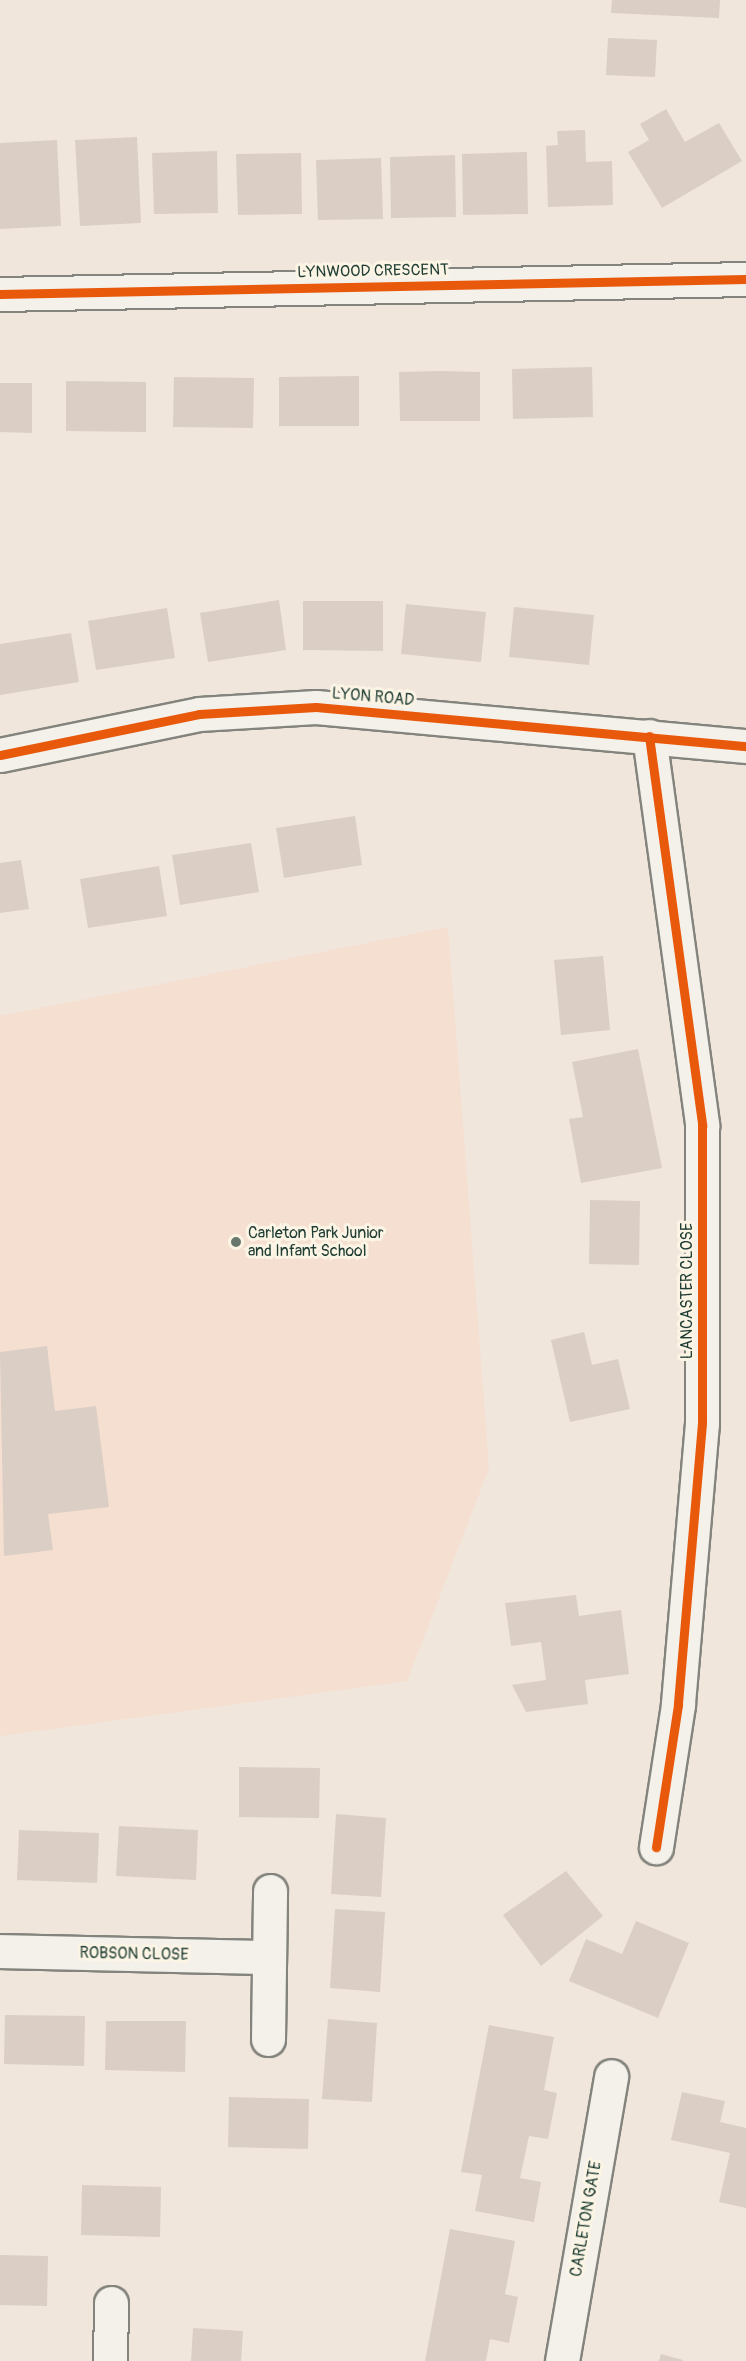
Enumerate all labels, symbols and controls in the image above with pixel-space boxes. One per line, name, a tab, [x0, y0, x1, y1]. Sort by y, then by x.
street label: LYNWOOD CRESCENT	[297, 260, 449, 282]
street label: LYON ROAD	[331, 684, 415, 710]
place label: Carleton Park Junior and Infant School	[248, 1223, 384, 1261]
street label: LANCASTER CLOSE	[677, 1223, 697, 1359]
marker: Carleton Park Junior and Infant School	[229, 1235, 243, 1249]
street label: ROBSON CLOSE	[79, 1943, 189, 1965]
street label: CARLETON GATE	[566, 2160, 606, 2278]

